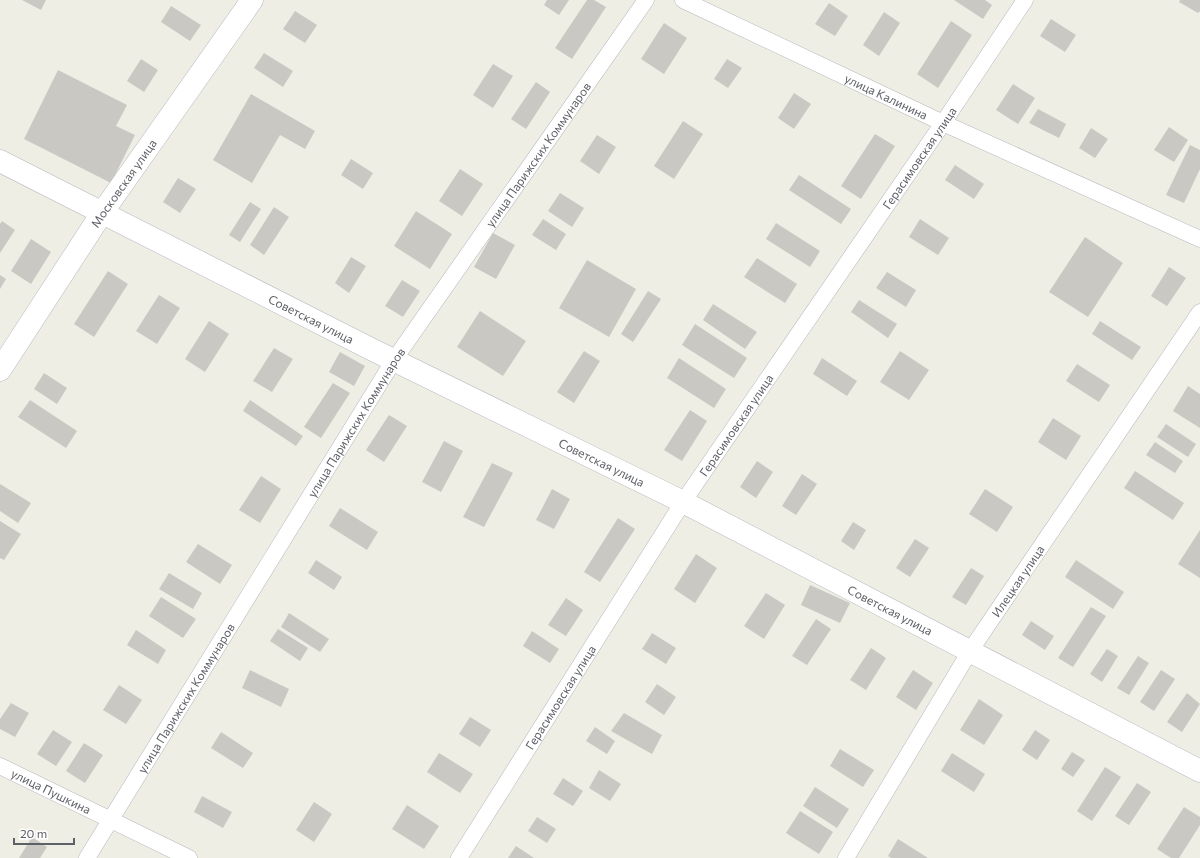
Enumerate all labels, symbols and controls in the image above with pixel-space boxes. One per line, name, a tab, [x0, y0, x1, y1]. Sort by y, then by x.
street label: улица Калинина	[843, 71, 930, 122]
street label: улица Парижских Коммунаров	[483, 79, 593, 229]
street label: Герасимовская улица	[879, 104, 959, 211]
street label: Московская улица	[88, 136, 159, 230]
street label: Советская улица	[266, 291, 356, 346]
street label: улица Парижских Коммунаров	[304, 345, 408, 500]
street label: Герасимовская улица	[696, 371, 776, 479]
street label: Советская улица	[557, 435, 647, 489]
street label: Илецкая улица	[988, 542, 1047, 619]
street label: Советская улица	[845, 582, 935, 638]
street label: улица Парижских Коммунаров	[134, 621, 237, 775]
street label: Герасимовская улица	[522, 642, 598, 752]
street label: улица Пушкина	[9, 766, 93, 816]
scale bar	[14, 820, 74, 846]
text: 20 m	[20, 826, 47, 840]

